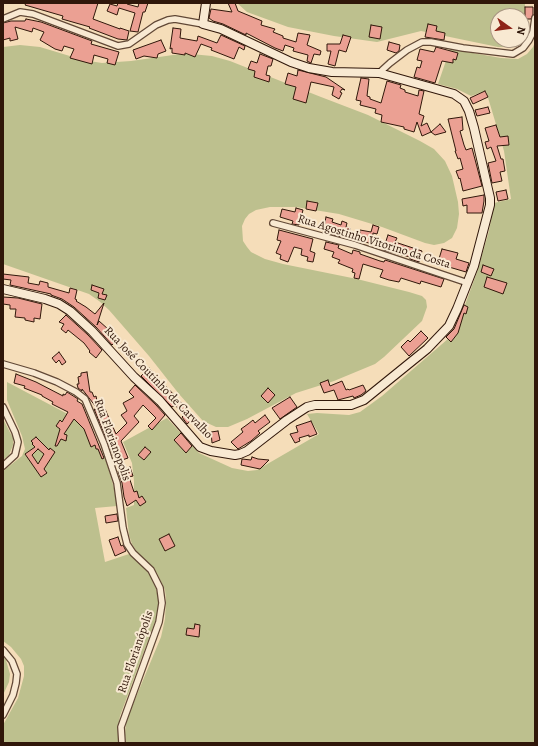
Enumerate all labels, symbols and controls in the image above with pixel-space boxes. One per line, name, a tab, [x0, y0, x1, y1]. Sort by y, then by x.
north arrow	[490, 8, 530, 48]
text: N	[513, 25, 529, 36]
street label: Rua Agostinho Vitorino da Costa	[296, 212, 452, 272]
street label: Rua José Coutinho de Carvalho	[101, 324, 215, 442]
street label: Rua Florianopolis	[91, 397, 133, 483]
street label: Rua Florianópolis	[115, 609, 157, 695]

